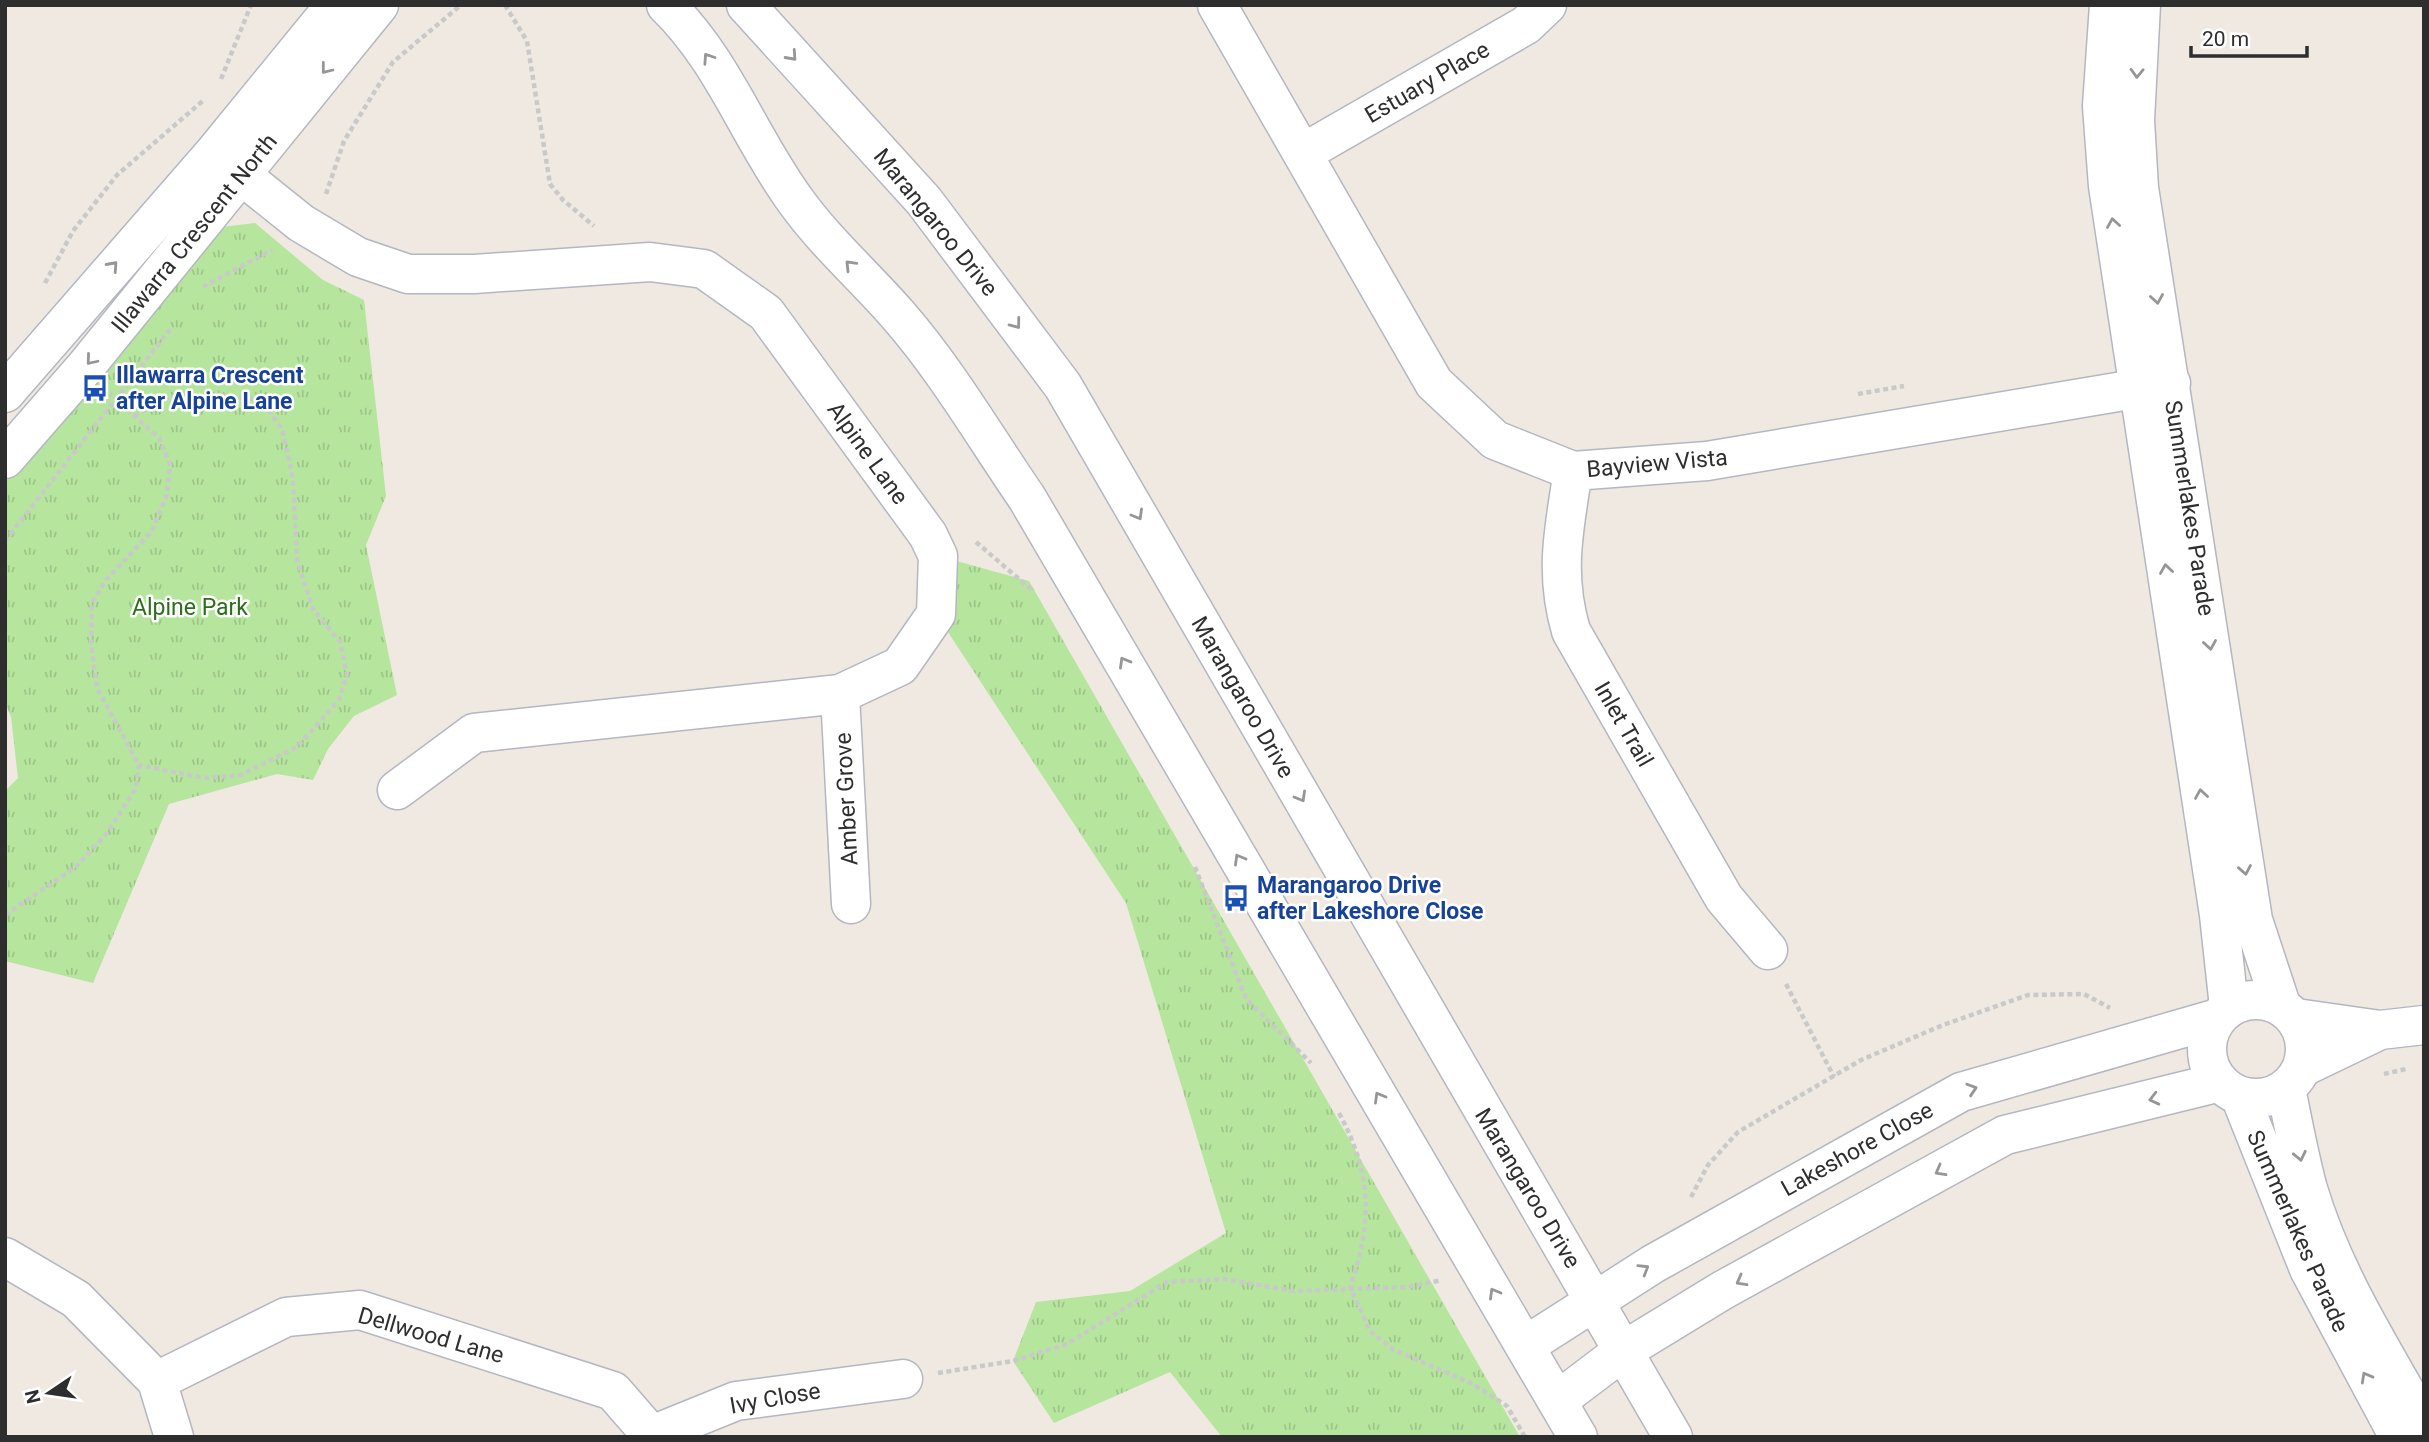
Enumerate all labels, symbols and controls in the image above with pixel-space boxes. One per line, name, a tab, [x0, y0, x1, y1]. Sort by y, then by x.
scale bar	[2191, 14, 2306, 58]
text: 20 m	[2202, 27, 2249, 51]
street label: Estuary Place	[1360, 36, 1494, 129]
one-way arrow	[783, 48, 796, 61]
one-way arrow	[704, 53, 716, 66]
one-way arrow	[322, 60, 334, 73]
one-way arrow	[2129, 68, 2144, 79]
street label: Illawarra Crescent North	[106, 128, 283, 338]
street label: Marangaroo Drive	[868, 143, 1003, 301]
one-way arrow	[2106, 217, 2121, 229]
one-way arrow	[845, 260, 858, 273]
one-way arrow	[105, 262, 118, 275]
one-way arrow	[2149, 293, 2164, 305]
one-way arrow	[1008, 316, 1021, 328]
one-way arrow	[87, 352, 99, 365]
place label: Illawarra Crescent after Alpine Lane	[116, 362, 304, 415]
bus stop icon: Illawarra Crescent after Alpine Lane	[80, 373, 110, 403]
street label: Alpine Lane	[822, 397, 914, 510]
street label: Summerlakes Parade	[2159, 398, 2220, 618]
street label: Bayview Vista	[1585, 444, 1729, 483]
one-way arrow	[1130, 508, 1143, 521]
one-way arrow	[2159, 563, 2174, 575]
park label: Alpine Park	[132, 594, 248, 621]
street label: Marangaroo Drive	[1185, 612, 1300, 783]
one-way arrow	[2203, 639, 2218, 651]
one-way arrow	[1119, 657, 1132, 670]
street label: Inlet Trail	[1589, 677, 1659, 771]
street label: Amber Grove	[830, 732, 863, 866]
one-way arrow	[2193, 788, 2208, 800]
one-way arrow	[1293, 790, 1306, 802]
one-way arrow	[1234, 853, 1247, 866]
one-way arrow	[2237, 864, 2252, 876]
place label: Marangaroo Drive after Lakeshore Close	[1257, 872, 1484, 925]
bus stop icon: Marangaroo Drive after Lakeshore Close	[1221, 883, 1251, 913]
one-way arrow	[1965, 1083, 1977, 1097]
one-way arrow	[2148, 1090, 2160, 1105]
one-way arrow	[1374, 1092, 1387, 1105]
street label: Lakeshore Close	[1777, 1097, 1938, 1202]
street label: Marangaroo Drive	[1469, 1103, 1586, 1273]
street label: Summerlakes Parade	[2241, 1126, 2354, 1336]
one-way arrow	[2292, 1150, 2307, 1162]
one-way arrow	[1935, 1163, 1947, 1176]
one-way arrow	[1636, 1265, 1649, 1278]
one-way arrow	[1735, 1272, 1748, 1286]
one-way arrow	[1489, 1288, 1502, 1301]
street label: Dellwood Lane	[355, 1302, 507, 1369]
north arrow	[14, 1358, 84, 1428]
one-way arrow	[2361, 1372, 2374, 1384]
street label: Ivy Close	[728, 1377, 823, 1420]
text: N	[20, 1388, 46, 1406]

